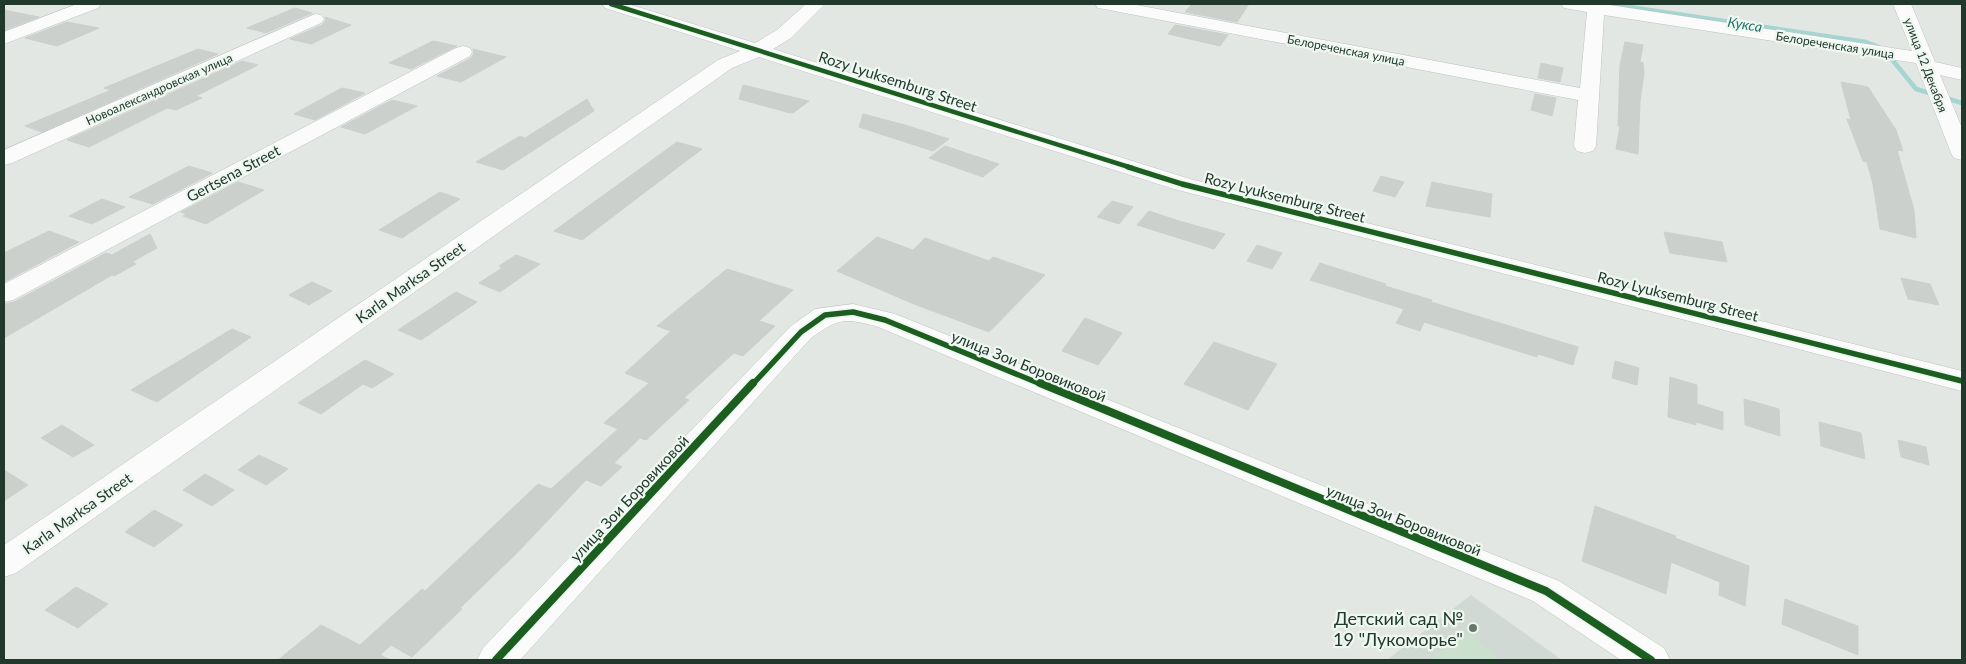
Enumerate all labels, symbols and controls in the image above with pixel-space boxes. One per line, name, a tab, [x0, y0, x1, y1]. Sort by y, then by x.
water label: Кукса	[1727, 13, 1763, 35]
street label: улица 12 Декабря	[1901, 16, 1951, 114]
street label: Белореченская улица	[1775, 28, 1895, 62]
street label: Белореченская улица	[1286, 31, 1406, 69]
street label: Rozy Lyuksemburg Street	[817, 47, 980, 115]
street label: Новоалександровская улица	[83, 50, 235, 128]
street label: Gertsena Street	[183, 141, 283, 205]
street label: Rozy Lyuksemburg Street	[1203, 168, 1368, 226]
street label: Karla Marksa Street	[352, 237, 469, 326]
street label: Rozy Lyuksemburg Street	[1596, 267, 1761, 325]
street label: улица Зои Боровиковой	[949, 327, 1109, 405]
street label: улица Зои Боровиковой	[566, 431, 692, 565]
street label: Karla Marksa Street	[19, 468, 136, 557]
street label: улица Зои Боровиковой	[1324, 481, 1484, 559]
place label: Детский сад № 19 "Лукоморье"	[1333, 607, 1463, 650]
marker: Детский сад № 19 "Лукоморье"	[1467, 622, 1479, 634]

